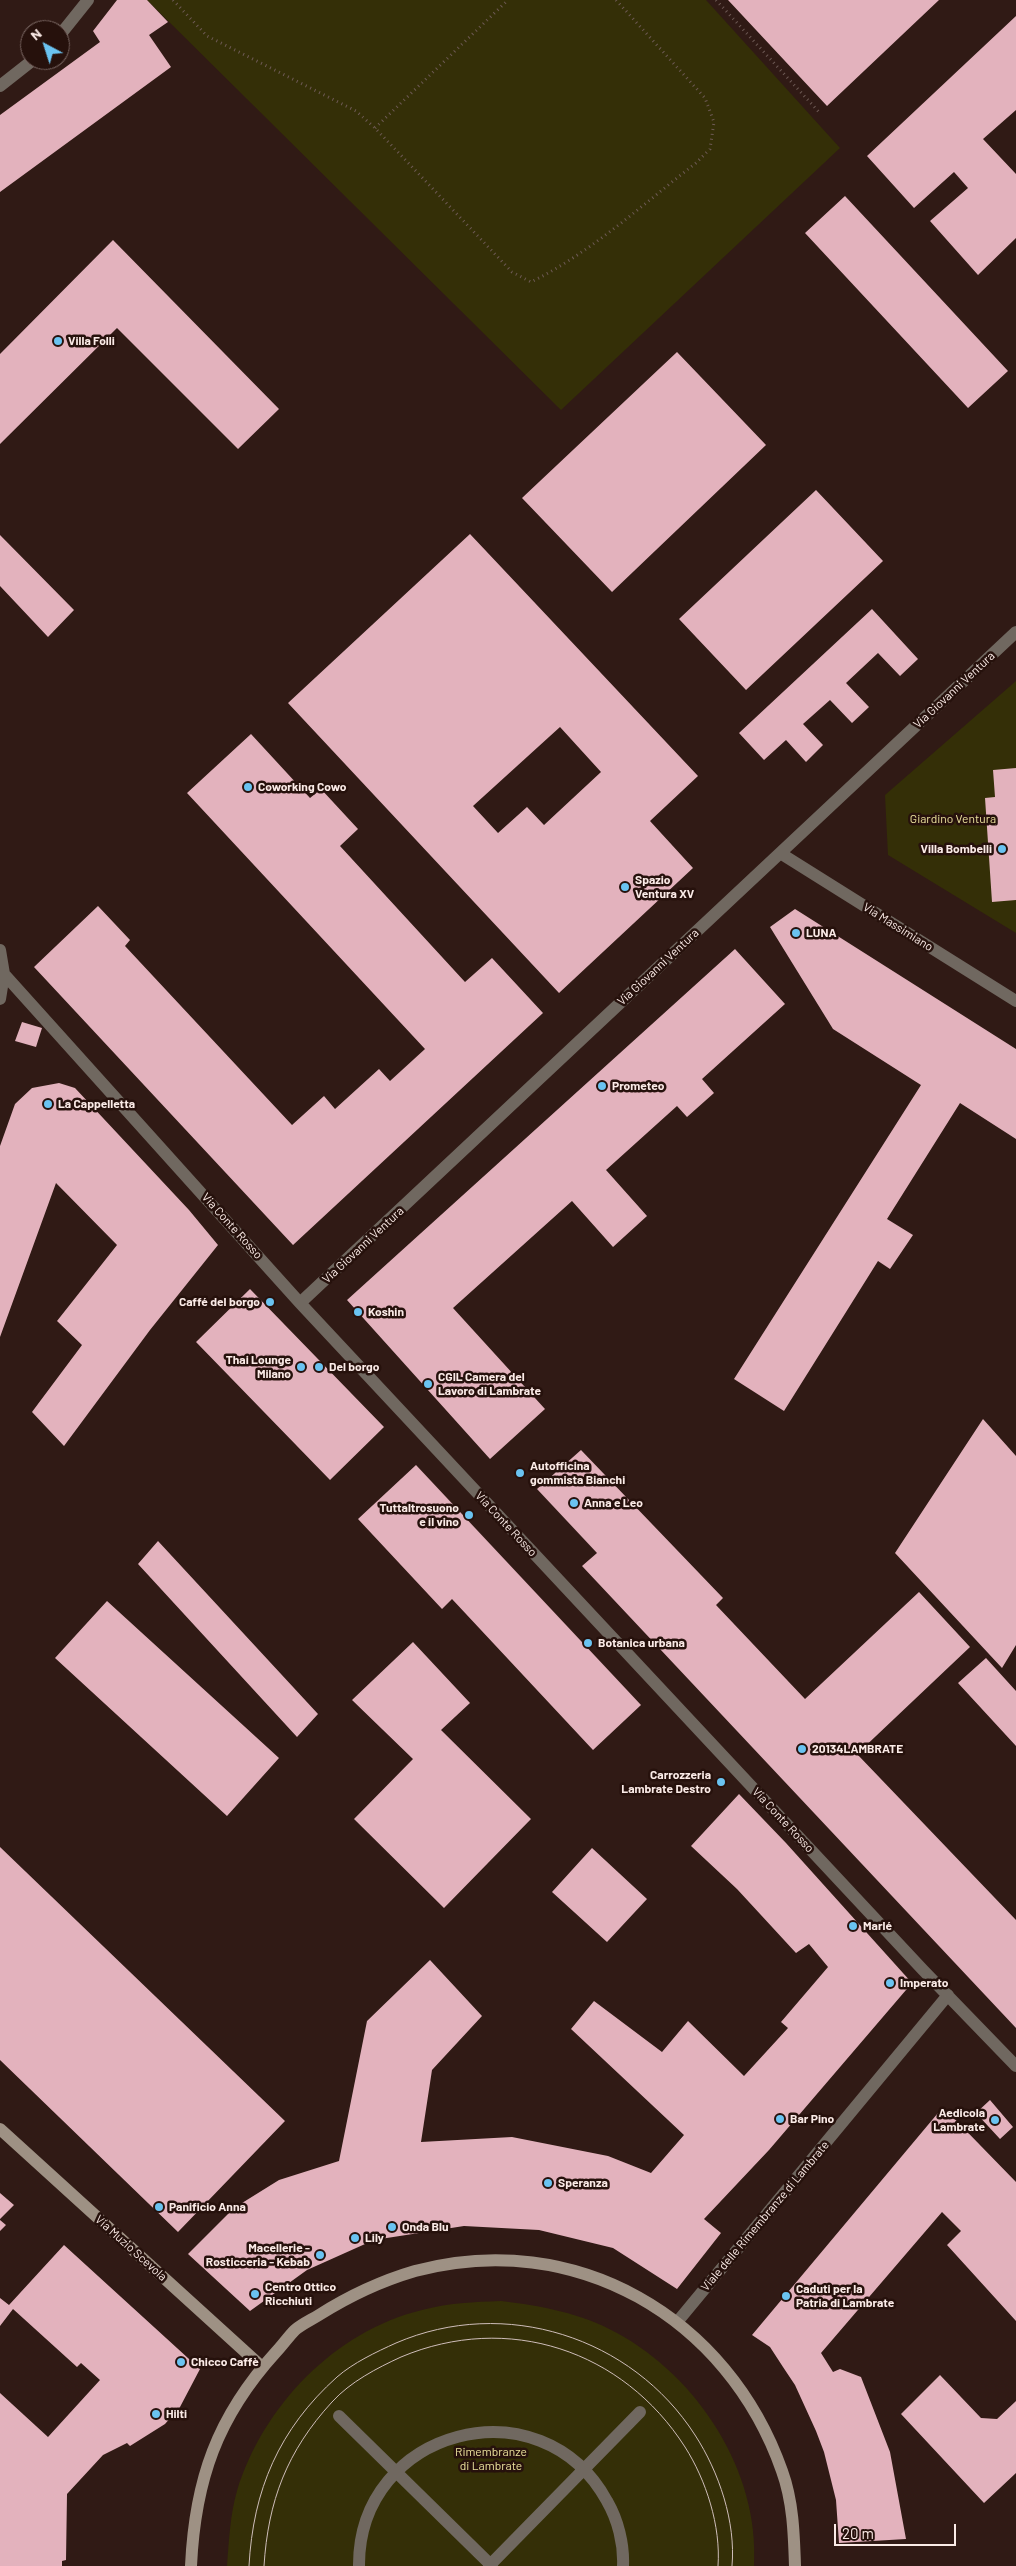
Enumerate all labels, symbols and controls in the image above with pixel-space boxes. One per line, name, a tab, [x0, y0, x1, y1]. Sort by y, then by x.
north arrow	[20, 20, 70, 70]
text: N	[27, 24, 45, 43]
place label: Villa Folli	[68, 334, 115, 348]
marker: Villa Folli	[52, 335, 64, 347]
street label: Via Giovanni Ventura	[910, 649, 998, 731]
place label: Coworking Cowo	[258, 780, 346, 794]
marker: Coworking Cowo	[242, 781, 254, 793]
park label: Giardino Ventura	[910, 812, 996, 826]
place label: Villa Bombelli	[921, 842, 992, 856]
marker: Villa Bombelli	[996, 843, 1008, 855]
place label: Spazio Ventura XV	[635, 873, 694, 901]
marker: Spazio Ventura XV	[619, 881, 631, 893]
street label: Via Massimiano	[860, 900, 936, 954]
street label: Via Giovanni Ventura	[614, 926, 702, 1008]
place label: LUNA	[806, 926, 836, 940]
marker: LUNA	[790, 927, 802, 939]
place label: Prometeo	[612, 1079, 664, 1093]
marker: Prometeo	[596, 1080, 608, 1092]
place label: La Cappelletta	[58, 1097, 135, 1111]
marker: La Cappelletta	[42, 1098, 54, 1110]
street label: Via Conte Rosso	[199, 1190, 265, 1262]
street label: Via Giovanni Ventura	[319, 1204, 407, 1286]
place label: Caffé del borgo	[179, 1295, 260, 1309]
marker: Caffé del borgo	[264, 1296, 276, 1308]
place label: Koshin	[368, 1305, 404, 1319]
marker: Koshin	[352, 1306, 364, 1318]
place label: Thai Lounge Milano	[226, 1353, 291, 1381]
place label: Del borgo	[329, 1360, 379, 1374]
marker: Thai Lounge Milano	[295, 1361, 307, 1373]
marker: Del borgo	[313, 1361, 325, 1373]
place label: CGIL Camera del Lavoro di Lambrate	[438, 1370, 541, 1398]
marker: CGIL Camera del Lavoro di Lambrate	[422, 1378, 434, 1390]
place label: Autofficina gommista Bianchi	[530, 1459, 625, 1487]
marker: Autofficina gommista Bianchi	[514, 1467, 526, 1479]
street label: Via Conte Rosso	[472, 1488, 540, 1560]
place label: Anna e Leo	[584, 1496, 643, 1510]
marker: Anna e Leo	[568, 1497, 580, 1509]
place label: Tuttaltrosuono e il vino	[379, 1501, 459, 1529]
marker: Tuttaltrosuono e il vino	[463, 1509, 475, 1521]
place label: Botanica urbana	[598, 1636, 685, 1650]
marker: Botanica urbana	[582, 1637, 594, 1649]
place label: 20134LAMBRATE	[812, 1742, 903, 1756]
marker: 20134LAMBRATE	[796, 1743, 808, 1755]
place label: Carrozzeria Lambrate Destro	[621, 1768, 711, 1796]
marker: Carrozzeria Lambrate Destro	[715, 1776, 727, 1788]
street label: Via Conte Rosso	[749, 1784, 817, 1856]
place label: Marlé	[863, 1919, 892, 1933]
marker: Marlé	[847, 1920, 859, 1932]
place label: Imperato	[900, 1976, 948, 1990]
marker: Imperato	[884, 1977, 896, 1989]
place label: Aedicola Lambrate	[933, 2106, 985, 2134]
place label: Bar Pino	[790, 2112, 834, 2126]
marker: Bar Pino	[774, 2113, 786, 2125]
marker: Aedicola Lambrate	[989, 2114, 1001, 2126]
street label: Viale delle Rimembranze di Lambrate	[698, 2138, 832, 2294]
place label: Speranza	[558, 2176, 608, 2190]
marker: Speranza	[542, 2177, 554, 2189]
place label: Panificio Anna	[169, 2200, 246, 2214]
marker: Panificio Anna	[153, 2201, 165, 2213]
street label: Via Muzio Scevola	[92, 2212, 170, 2284]
place label: Onda Blu	[402, 2220, 448, 2234]
marker: Onda Blu	[386, 2221, 398, 2233]
place label: Lily	[365, 2231, 384, 2245]
marker: Lily	[349, 2232, 361, 2244]
place label: Macellerie - Rosticceria - Kebab	[206, 2241, 310, 2269]
marker: Macellerie - Rosticceria - Kebab	[314, 2249, 326, 2261]
place label: Centro Ottico Ricchiuti	[265, 2280, 336, 2308]
place label: Caduti per la Patria di Lambrate	[796, 2282, 894, 2310]
marker: Centro Ottico Ricchiuti	[249, 2288, 261, 2300]
marker: Caduti per la Patria di Lambrate	[780, 2290, 792, 2302]
place label: Chicco Caffè	[191, 2355, 259, 2369]
marker: Chicco Caffè	[175, 2356, 187, 2368]
place label: Hilti	[166, 2407, 187, 2421]
marker: Hilti	[150, 2408, 162, 2420]
park label: Rimembranze di Lambrate	[455, 2445, 527, 2473]
scale bar	[836, 2514, 958, 2546]
text: 20 m	[842, 2524, 874, 2542]

